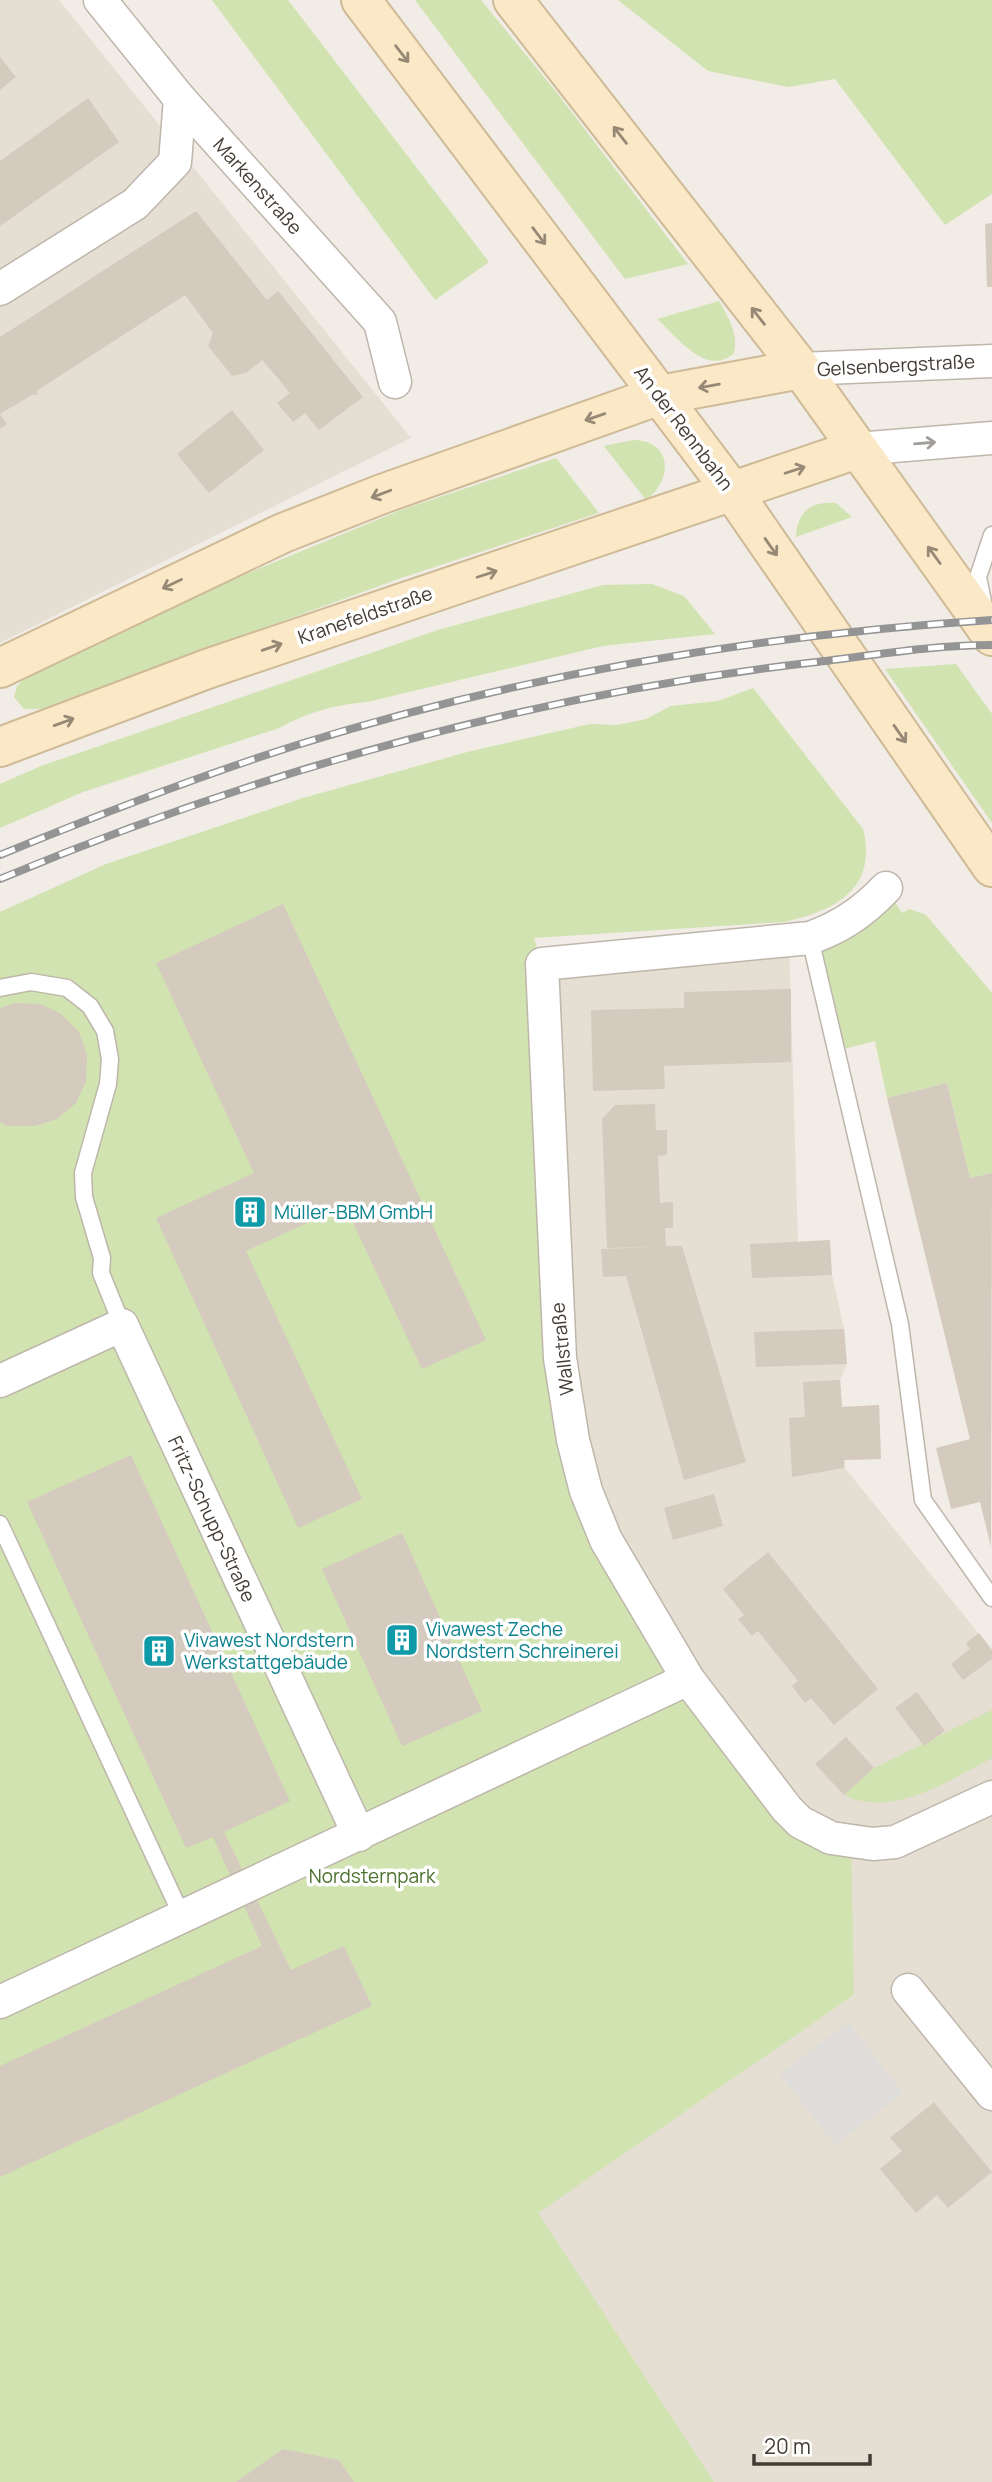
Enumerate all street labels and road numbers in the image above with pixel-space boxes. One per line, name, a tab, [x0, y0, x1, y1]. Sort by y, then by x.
street label: Markenstraße	[208, 132, 308, 240]
street label: Gelsenbergstraße	[816, 348, 976, 382]
street label: An der Rennbahn	[629, 360, 739, 496]
street label: Kranefeldstraße	[294, 580, 436, 650]
street label: Wallstraße	[544, 1301, 580, 1397]
street label: Fritz-Schupp-Straße	[162, 1432, 262, 1606]

